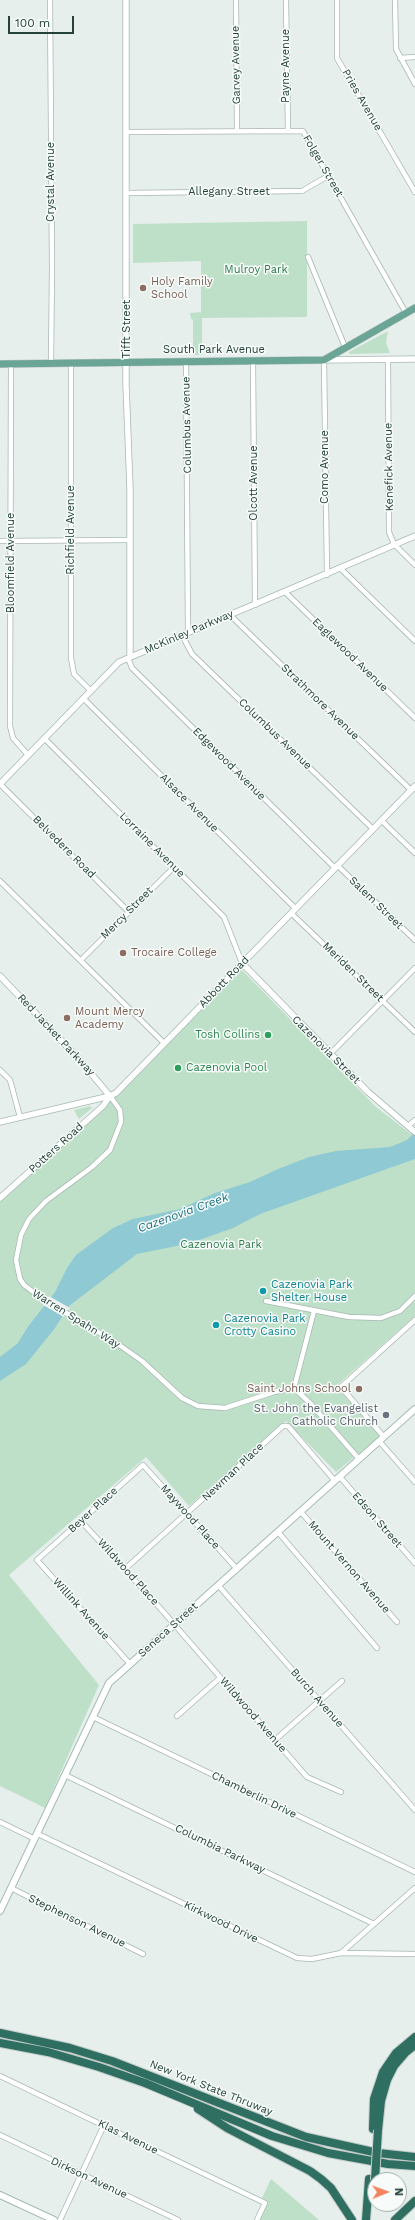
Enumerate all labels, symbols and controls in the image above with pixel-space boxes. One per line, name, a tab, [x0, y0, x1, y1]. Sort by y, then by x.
scale bar	[10, 8, 76, 34]
text: 100 m	[15, 16, 50, 30]
street label: Garvey Avenue	[229, 25, 243, 105]
street label: Payne Avenue	[279, 29, 293, 103]
street label: Pries Avenue	[339, 67, 385, 133]
street label: Folger Street	[300, 133, 346, 199]
street label: Crystal Avenue	[44, 142, 58, 222]
street label: Allegany Street	[188, 185, 270, 199]
park label: Mulroy Park	[224, 263, 288, 277]
place label: Holy Family School	[151, 275, 213, 301]
marker: Holy Family School	[138, 283, 148, 293]
street label: Tifft Street	[120, 300, 134, 358]
street label: South Park Avenue	[163, 343, 265, 357]
street label: Columbus Avenue	[180, 376, 194, 474]
street label: Kenefick Avenue	[382, 423, 396, 511]
street label: Como Avenue	[318, 430, 332, 504]
street label: Olcott Avenue	[247, 445, 261, 521]
street label: Richfield Avenue	[64, 485, 78, 575]
street label: Bloomfield Avenue	[4, 513, 18, 613]
street label: McKinley Parkway	[142, 607, 236, 657]
street label: Eaglewood Avenue	[309, 615, 391, 695]
street label: Strathmore Avenue	[278, 661, 362, 743]
street label: Columbus Avenue	[236, 696, 314, 772]
street label: Edgewood Avenue	[190, 725, 268, 803]
street label: Alsace Avenue	[157, 771, 221, 835]
street label: Lorraine Avenue	[117, 810, 187, 880]
street label: Belvedere Road	[30, 813, 98, 881]
street label: Salem Street	[346, 874, 406, 932]
street label: Mercy Street	[98, 884, 156, 942]
street label: Meriden Street	[320, 939, 386, 1005]
place label: Trocaire College	[131, 946, 217, 960]
marker: Trocaire College	[118, 948, 128, 958]
street label: Abbott Road	[196, 953, 252, 1011]
street label: Red Jacket Parkway	[15, 991, 97, 1079]
place label: Mount Mercy Academy	[75, 1005, 144, 1031]
marker: Mount Mercy Academy	[62, 1013, 72, 1023]
street label: Cazenovia Street	[289, 1013, 363, 1087]
place label: Tosh Collins	[195, 1028, 260, 1042]
marker: Tosh Collins	[263, 1030, 273, 1040]
place label: Cazenovia Pool	[186, 1061, 267, 1075]
marker: Cazenovia Pool	[173, 1063, 183, 1073]
street label: Potters Road	[26, 1120, 86, 1176]
water label: Cazenovia Creek	[136, 1190, 230, 1236]
park label: Cazenovia Park	[180, 1238, 262, 1252]
place label: Cazenovia Park Shelter House	[271, 1278, 353, 1304]
marker: Cazenovia Park Shelter House	[258, 1286, 268, 1296]
street label: Warren Spahn Way	[30, 1287, 122, 1351]
place label: Cazenovia Park Crotty Casino	[224, 1312, 306, 1338]
marker: Cazenovia Park Crotty Casino	[211, 1320, 221, 1330]
place label: Saint Johns School	[247, 1382, 351, 1396]
marker: Saint Johns School	[354, 1384, 364, 1394]
place label: St. John the Evangelist Catholic Church	[254, 1402, 378, 1428]
marker: St. John the Evangelist Catholic Church	[381, 1410, 391, 1420]
street label: Newman Place	[199, 1440, 267, 1504]
street label: Maywood Place	[157, 1482, 223, 1552]
street label: Beyer Place	[65, 1484, 121, 1536]
street label: Edson Street	[349, 1489, 405, 1551]
street label: Mount Vernon Avenue	[305, 1518, 393, 1616]
street label: Wildwood Place	[95, 1536, 161, 1608]
street label: Willink Avenue	[50, 1575, 112, 1643]
street label: Seneca Street	[135, 1600, 201, 1660]
street label: Burch Avenue	[288, 1666, 346, 1730]
street label: Wildwood Avenue	[217, 1675, 289, 1755]
street label: Chamberlin Drive	[209, 1769, 299, 1821]
street label: Columbia Parkway	[173, 1821, 267, 1877]
street label: Stephenson Avenue	[26, 1892, 128, 1950]
street label: Kirkwood Drive	[182, 1898, 260, 1946]
street label: New York State Thruway	[148, 2057, 274, 2119]
street label: Klas Avenue	[96, 2117, 160, 2157]
street label: Dirkson Avenue	[48, 2154, 130, 2202]
north arrow	[367, 2172, 407, 2212]
text: N	[392, 2188, 405, 2196]

